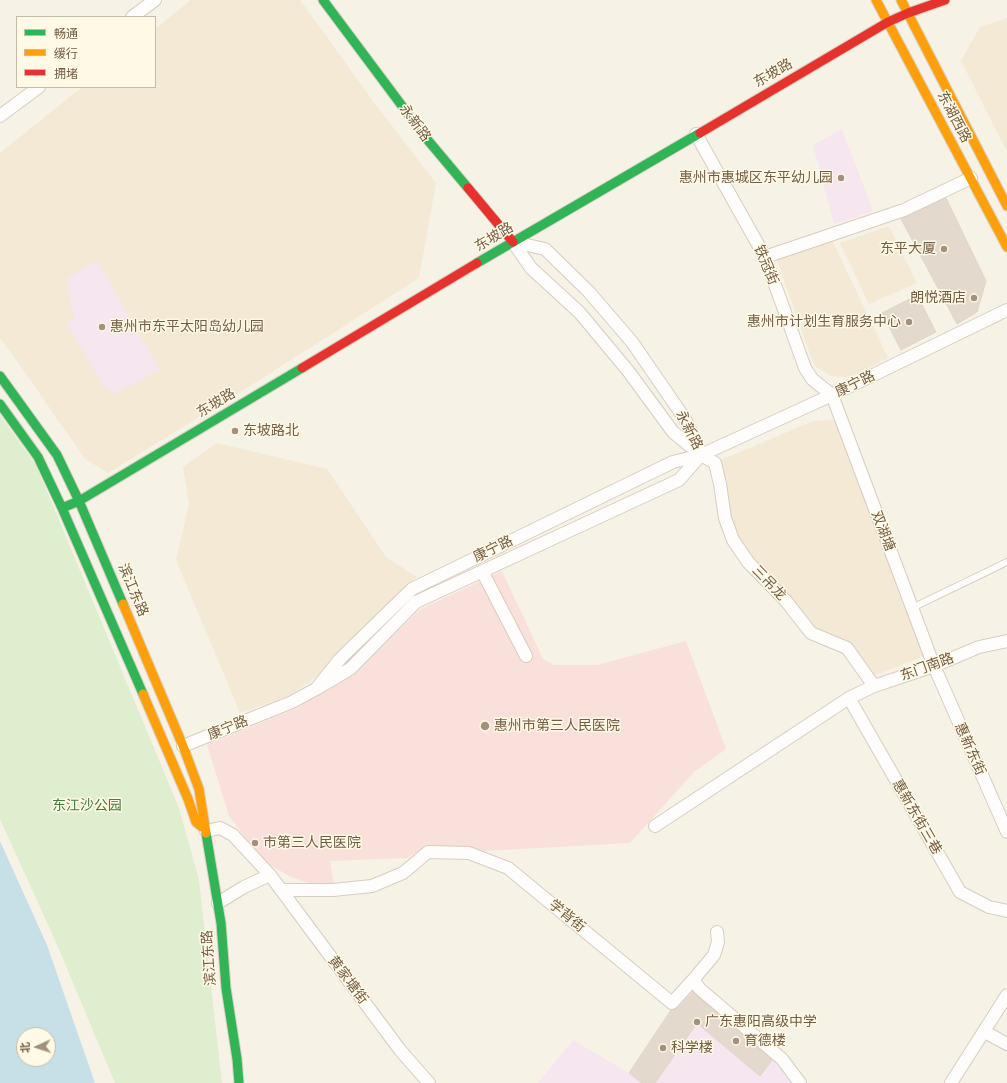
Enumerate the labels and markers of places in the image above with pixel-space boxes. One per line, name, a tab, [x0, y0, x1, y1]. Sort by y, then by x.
place label: 惠州市惠城区东平幼儿园	[679, 170, 833, 186]
marker: 惠州市惠城区东平幼儿园	[836, 173, 846, 183]
place label: 东平大厦	[880, 241, 936, 257]
marker: 东平大厦	[939, 244, 949, 254]
place label: 朗悦酒店	[910, 290, 966, 306]
marker: 朗悦酒店	[969, 293, 979, 303]
place label: 惠州市计划生育服务中心	[747, 314, 901, 330]
marker: 惠州市计划生育服务中心	[904, 317, 914, 327]
place label: 惠州市东平太阳岛幼儿园	[110, 319, 264, 335]
marker: 惠州市东平太阳岛幼儿园	[97, 322, 107, 332]
place label: 东坡路北	[243, 423, 299, 439]
marker: 东坡路北	[230, 426, 240, 436]
place label: 惠州市第三人民医院	[494, 718, 620, 734]
marker: 惠州市第三人民医院	[479, 720, 491, 732]
place label: 市第三人民医院	[263, 835, 361, 851]
marker: 市第三人民医院	[250, 838, 260, 848]
place label: 广东惠阳高级中学	[705, 1014, 817, 1030]
marker: 广东惠阳高级中学	[692, 1017, 702, 1027]
place label: 育德楼	[744, 1033, 786, 1049]
marker: 育德楼	[731, 1036, 741, 1046]
place label: 科学楼	[671, 1040, 713, 1056]
marker: 科学楼	[658, 1043, 668, 1053]

